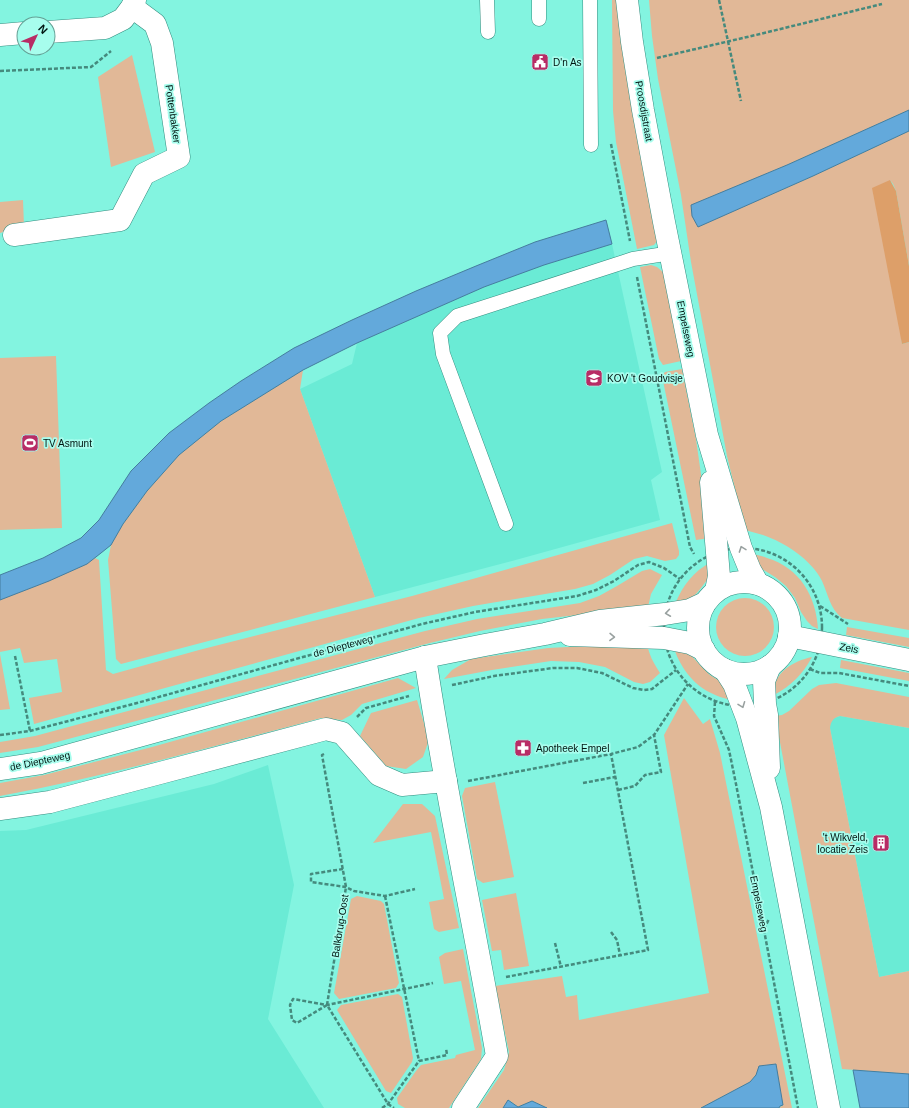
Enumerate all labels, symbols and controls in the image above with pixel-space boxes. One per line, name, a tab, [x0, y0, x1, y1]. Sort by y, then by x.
north arrow	[16, 16, 56, 56]
text: N	[36, 22, 50, 36]
public building icon: D'n As	[530, 52, 550, 72]
place label: D'n As	[553, 57, 582, 68]
street label: Proosdijstraat	[633, 80, 655, 142]
street label: Pottenbakker	[163, 84, 183, 145]
street label: Empelseweg	[675, 300, 697, 358]
school or university icon: KOV 't Goudvisje	[584, 368, 604, 388]
place label: KOV 't Goudvisje	[607, 373, 683, 384]
sports icon: TV Asmunt	[20, 433, 40, 453]
place label: TV Asmunt	[43, 438, 92, 449]
one-way arrow	[738, 546, 746, 553]
one-way arrow	[665, 608, 671, 617]
street label: de Diepteweg	[312, 633, 374, 659]
one-way arrow	[609, 633, 615, 641]
street label: Zeis	[839, 641, 859, 655]
one-way arrow	[737, 701, 745, 708]
pharmacy icon: Apotheek Empel	[513, 738, 533, 758]
place label: Apotheek Empel	[536, 743, 609, 754]
street label: de Diepteweg	[9, 749, 71, 773]
place label: 't Wikveld, locatie Zeis	[817, 832, 868, 855]
building icon: 't Wikveld, locatie Zeis	[871, 833, 891, 853]
street label: Empelseweg	[748, 875, 770, 933]
street label: Balkbrug-Oost	[330, 893, 350, 958]

